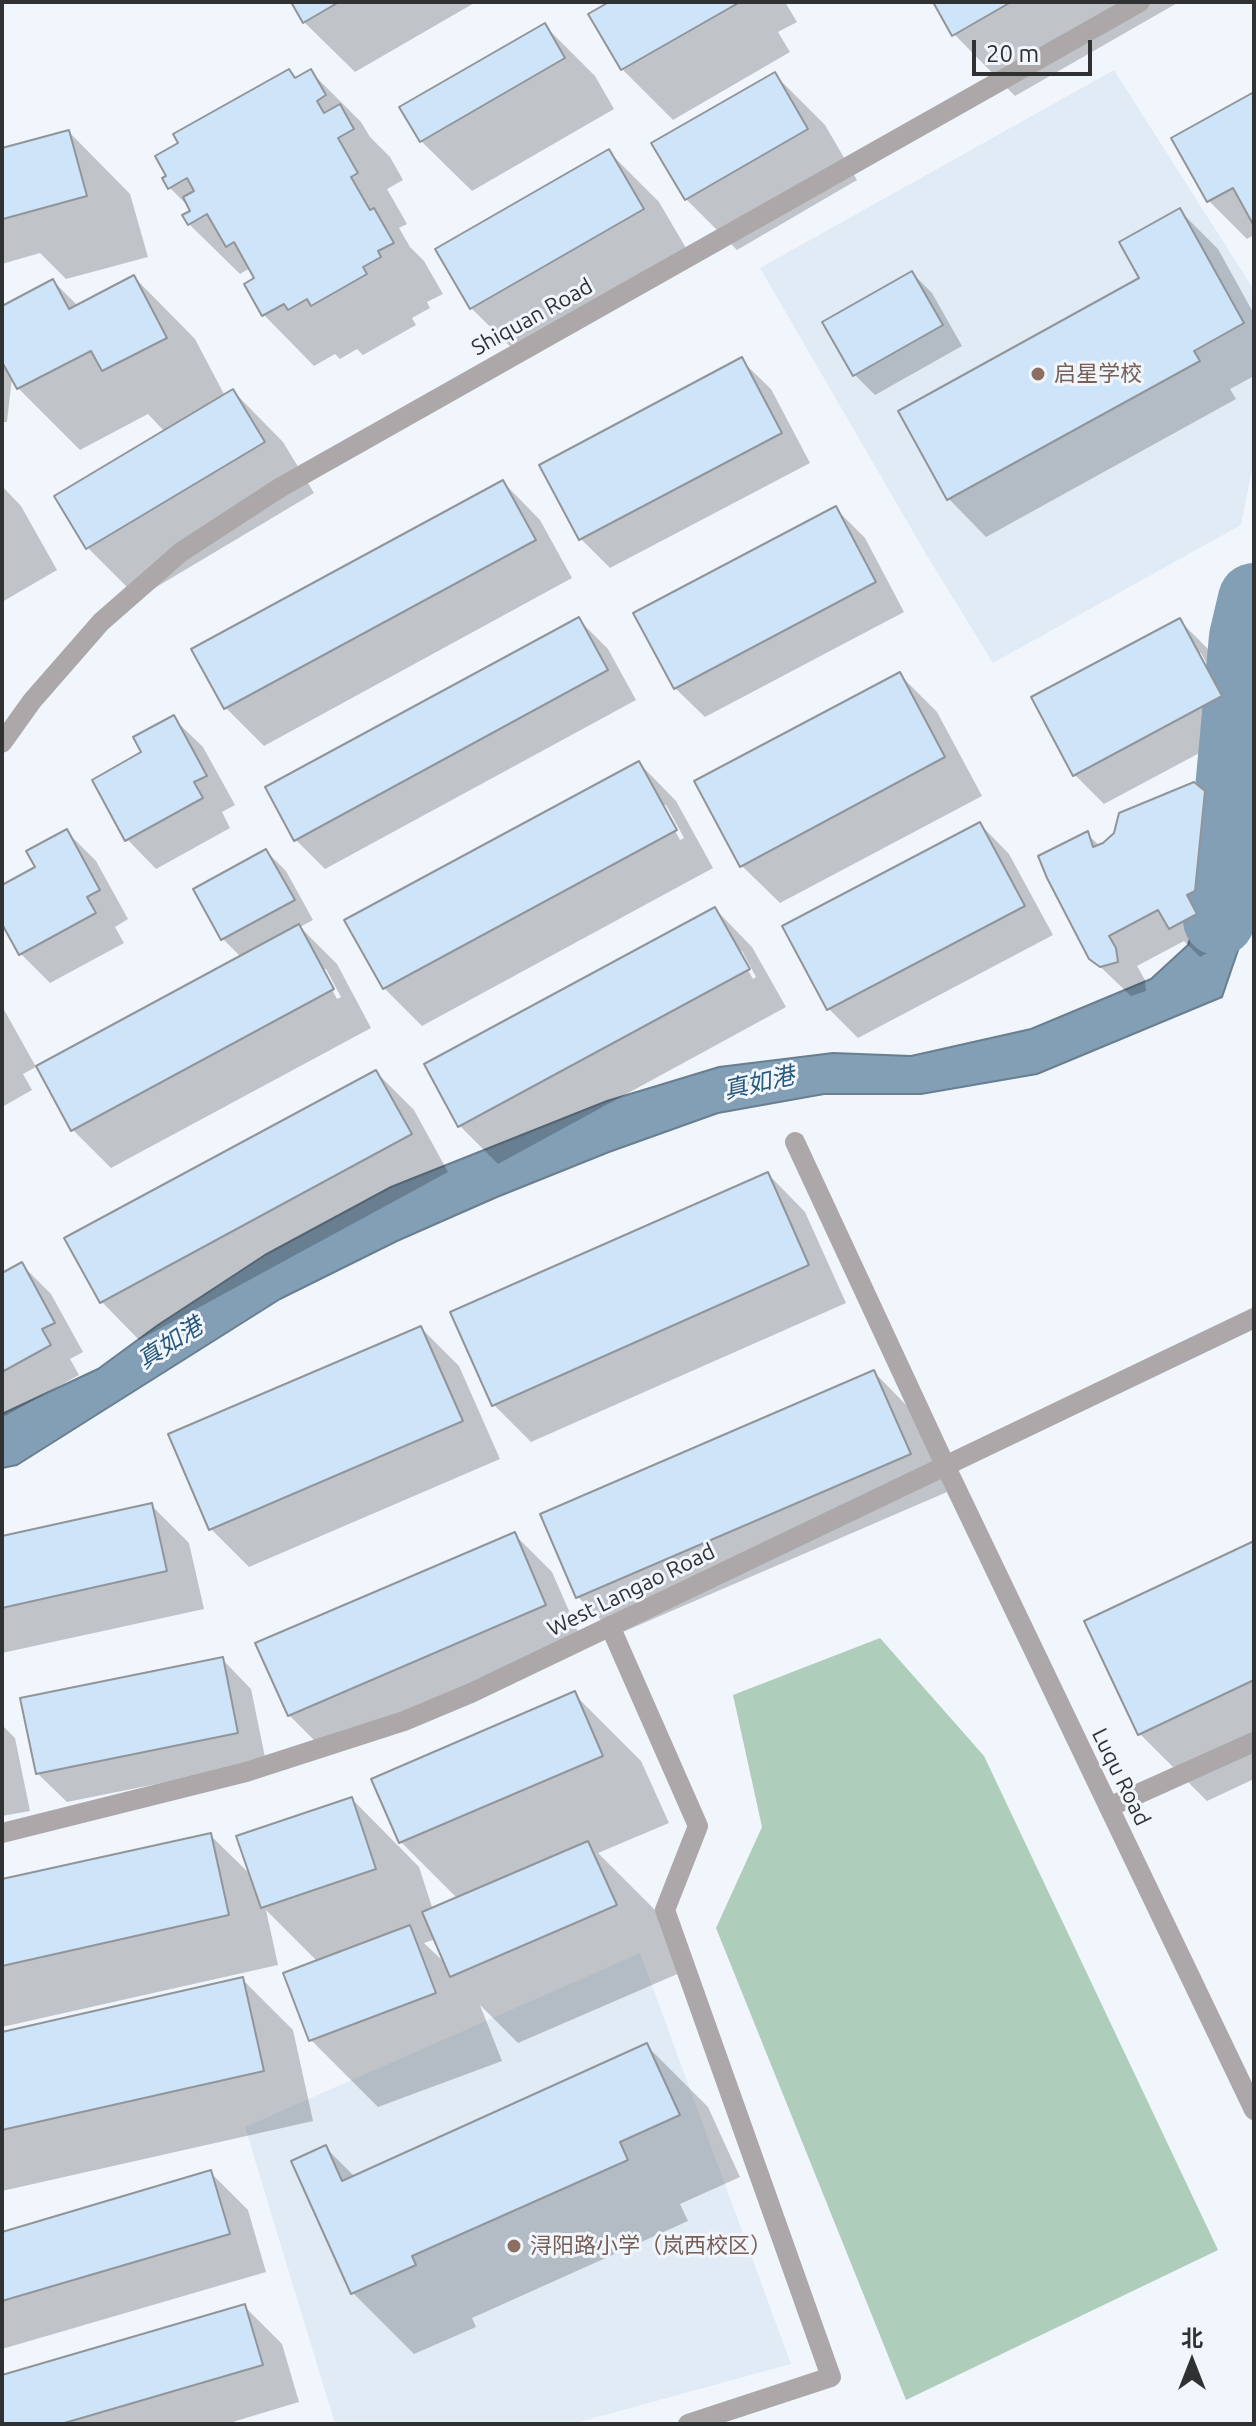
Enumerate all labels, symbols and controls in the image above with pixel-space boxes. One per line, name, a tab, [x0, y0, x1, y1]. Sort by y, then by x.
scale bar	[976, 24, 1096, 74]
text: 20 m	[986, 40, 1039, 67]
street label: Shiquan Road	[467, 273, 597, 361]
place label: 启星学校	[1054, 361, 1142, 387]
marker: 启星学校	[1029, 365, 1047, 383]
water label: 真如港	[721, 1061, 797, 1105]
water label: 真如港	[132, 1311, 208, 1375]
street label: West Langao Road	[543, 1538, 719, 1642]
street label: Luqu Road	[1086, 1724, 1156, 1830]
place label: 浔阳路小学（岚西校区）	[530, 2233, 772, 2259]
marker: 浔阳路小学（岚西校区）	[505, 2237, 523, 2255]
north arrow	[1152, 2322, 1232, 2402]
text: 北	[1181, 2325, 1203, 2350]

